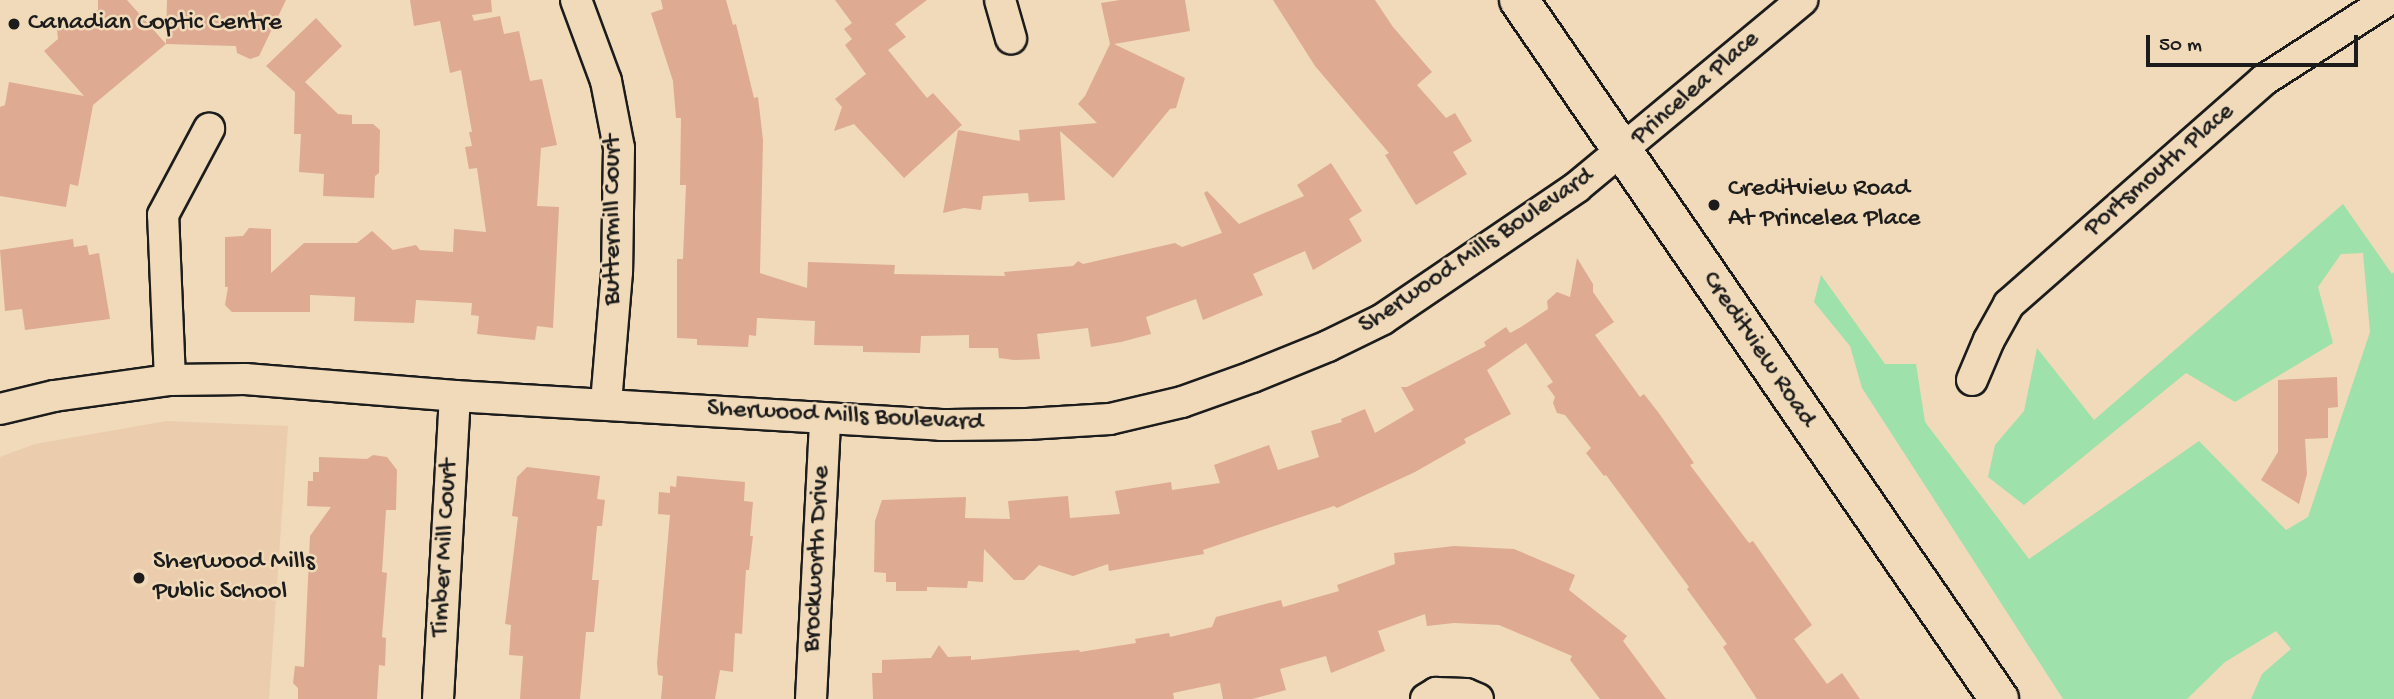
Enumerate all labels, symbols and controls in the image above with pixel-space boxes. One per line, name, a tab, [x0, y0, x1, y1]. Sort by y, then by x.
place label: Canadian Coptic Centre	[28, 8, 282, 40]
marker: Canadian Coptic Centre	[6, 16, 22, 32]
scale bar	[2149, 21, 2361, 65]
street label: Princelea Place	[1625, 25, 1767, 153]
text: 50 m	[2159, 34, 2202, 59]
street label: Portsmouth Place	[2078, 97, 2242, 245]
street label: Buttermill Court	[598, 135, 630, 305]
street label: Sherwood Mills Boulevard	[1354, 162, 1600, 342]
place label: Creditview Road At Princelea Place	[1728, 174, 1920, 235]
marker: Creditview Road At Princelea Place	[1706, 197, 1722, 213]
street label: Creditview Road	[1694, 266, 1822, 434]
street label: Sherwood Mills Boulevard	[706, 394, 984, 440]
street label: Timber Mill Court	[426, 459, 466, 637]
street label: Brockworth Drive	[798, 465, 838, 653]
place label: Sherwood Mills Public School	[153, 547, 315, 608]
marker: Sherwood Mills Public School	[131, 570, 147, 586]

